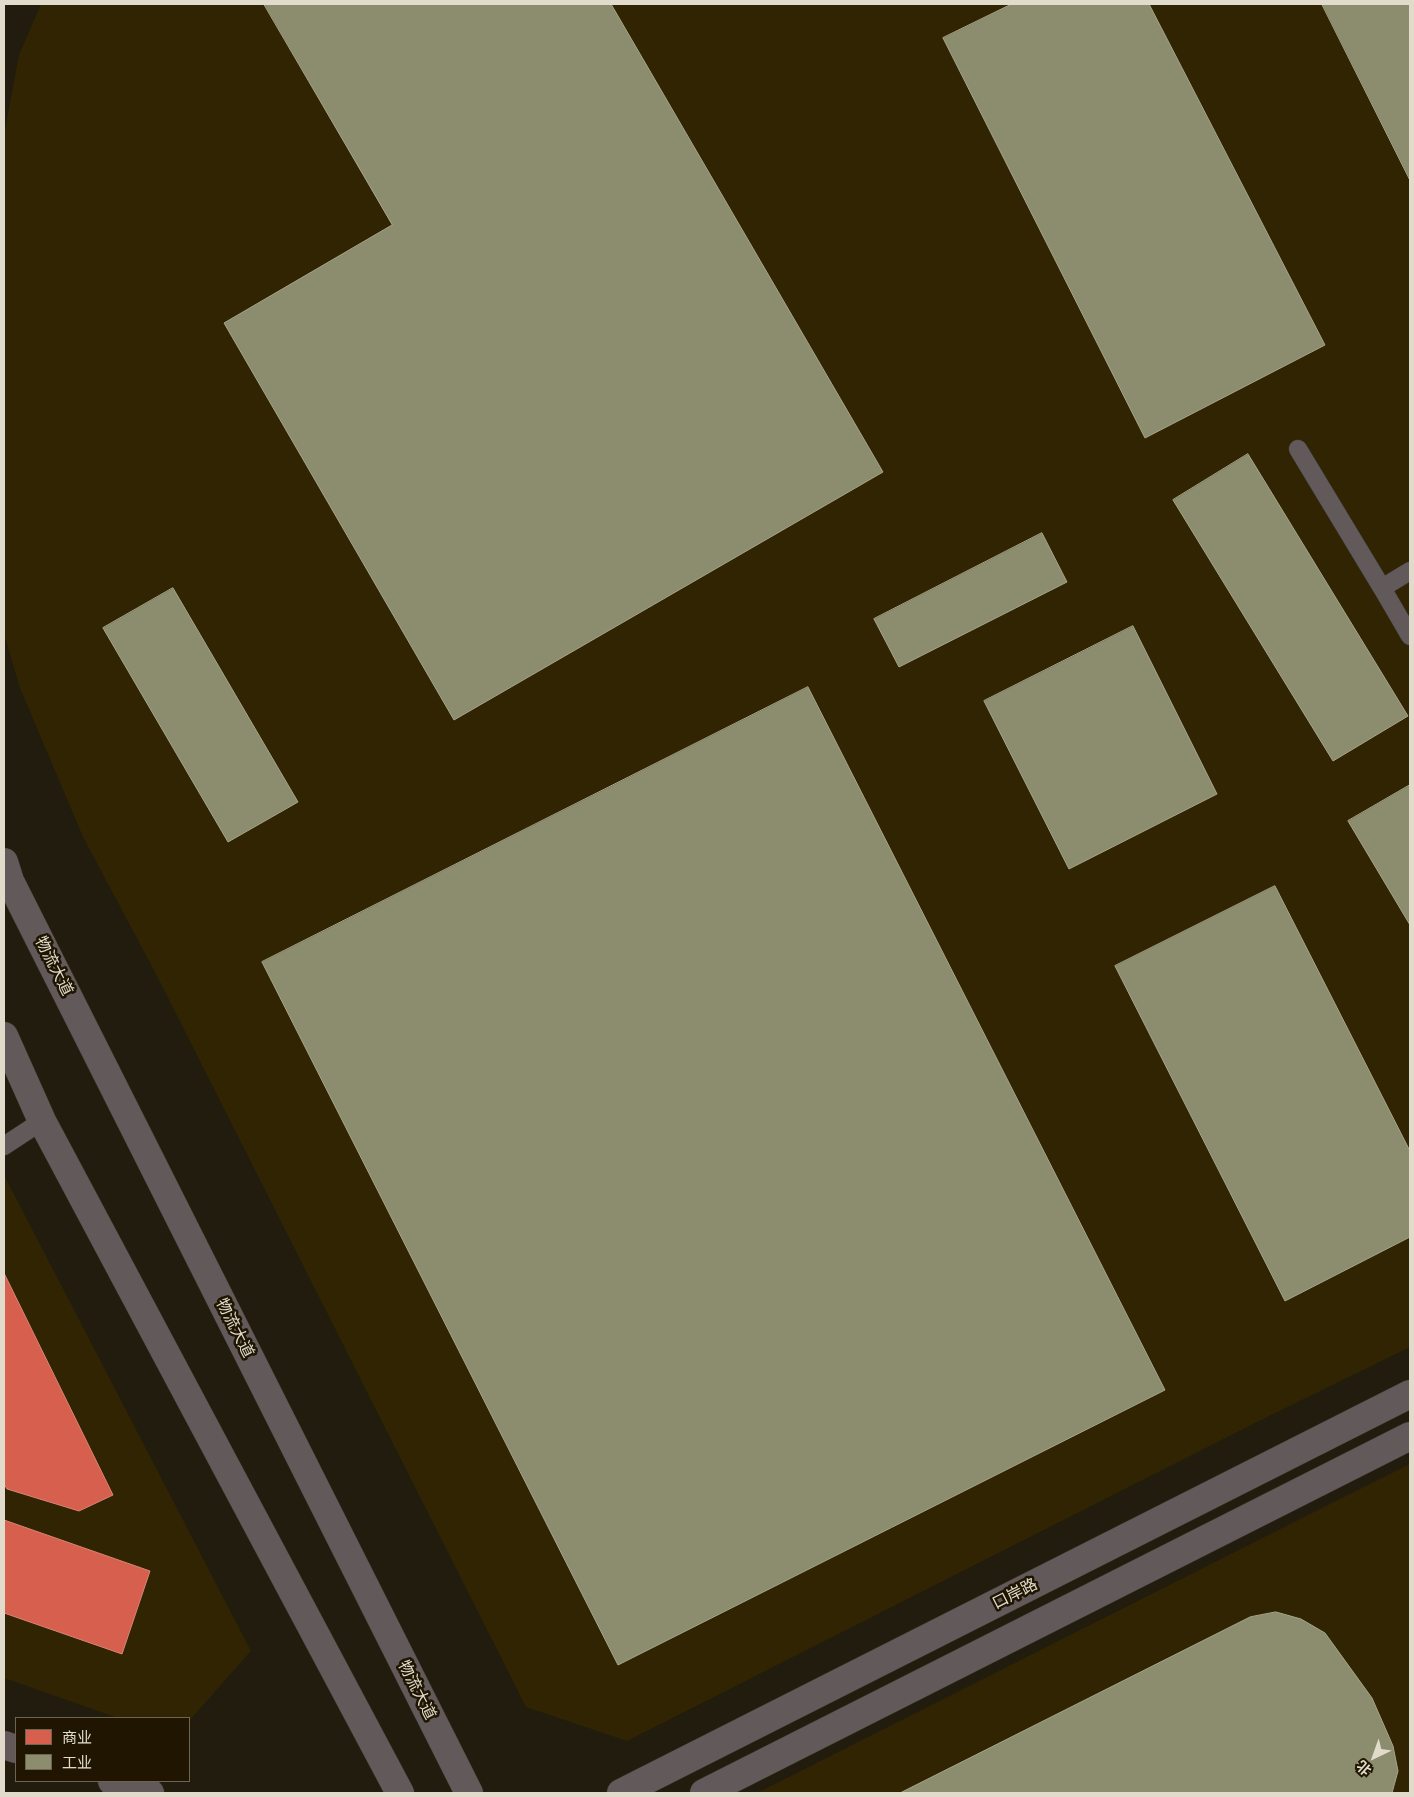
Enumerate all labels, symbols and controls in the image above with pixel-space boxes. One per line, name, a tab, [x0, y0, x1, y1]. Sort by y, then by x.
street label: 物流大道	[31, 933, 77, 999]
street label: 物流大道	[212, 1295, 258, 1361]
street label: 口岸路	[989, 1575, 1041, 1613]
street label: 物流大道	[394, 1657, 440, 1723]
legend	[15, 1717, 190, 1782]
text: 商业	[62, 1729, 92, 1746]
north arrow	[1349, 1732, 1399, 1782]
text: 工业	[62, 1754, 92, 1771]
text: 北	[1353, 1758, 1375, 1779]

